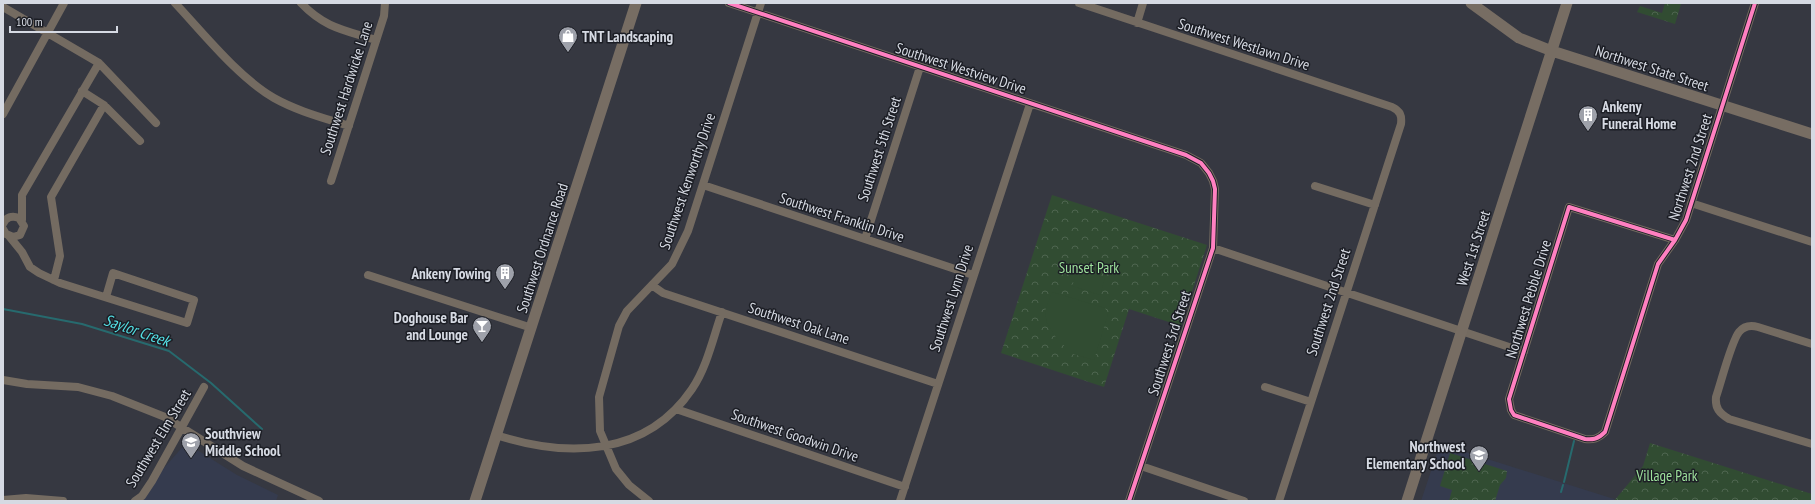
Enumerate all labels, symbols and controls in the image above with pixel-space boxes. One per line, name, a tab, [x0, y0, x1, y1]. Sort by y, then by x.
scale bar	[10, 8, 117, 34]
text: 100 m	[16, 14, 43, 29]
street label: Southwest Westlawn Drive	[1176, 14, 1312, 74]
street label: Southwest Hardwicke Lane	[315, 19, 377, 157]
shop icon: TNT Landscaping	[557, 25, 579, 53]
place label: TNT Landscaping	[582, 27, 673, 46]
street label: Southwest Westview Drive	[893, 38, 1029, 98]
street label: Northwest State Street	[1593, 41, 1711, 95]
street label: Southwest 5th Street	[853, 94, 905, 204]
place label: Ankeny Funeral Home	[1601, 97, 1676, 133]
building icon: Ankeny Funeral Home	[1577, 104, 1599, 132]
street label: Southwest Kenworthy Drive	[655, 110, 719, 252]
street label: Northwest 2nd Street	[1664, 111, 1716, 223]
street label: Southwest Ordnance Road	[512, 181, 572, 315]
street label: Southwest Franklin Drive	[777, 188, 907, 246]
street label: West 1st Street	[1452, 208, 1494, 288]
street label: Northwest Pebble Drive	[1501, 238, 1555, 360]
street label: Southwest Lynn Drive	[925, 242, 977, 354]
street label: Southwest 2nd Street	[1302, 246, 1354, 358]
park label: Sunset Park	[1059, 258, 1119, 277]
building icon: Ankeny Towing	[494, 262, 516, 290]
place label: Ankeny Towing	[411, 264, 491, 283]
street label: Southwest 3rd Street	[1143, 288, 1195, 398]
street label: Southwest Oak Lane	[746, 298, 852, 348]
place label: Doghouse Bar and Lounge	[394, 308, 469, 344]
water label: Saylor Creek	[101, 309, 174, 351]
bar icon: Doghouse Bar and Lounge	[471, 315, 493, 343]
street label: Southwest Elm Street	[121, 385, 195, 491]
street label: Southwest Goodwin Drive	[729, 404, 861, 466]
place label: Southview Middle School	[205, 424, 281, 460]
school or university icon: Southview Middle School	[180, 431, 202, 459]
place label: Northwest Elementary School	[1366, 437, 1466, 473]
school or university icon: Northwest Elementary School	[1468, 444, 1490, 472]
park label: Village Park	[1635, 466, 1698, 485]

